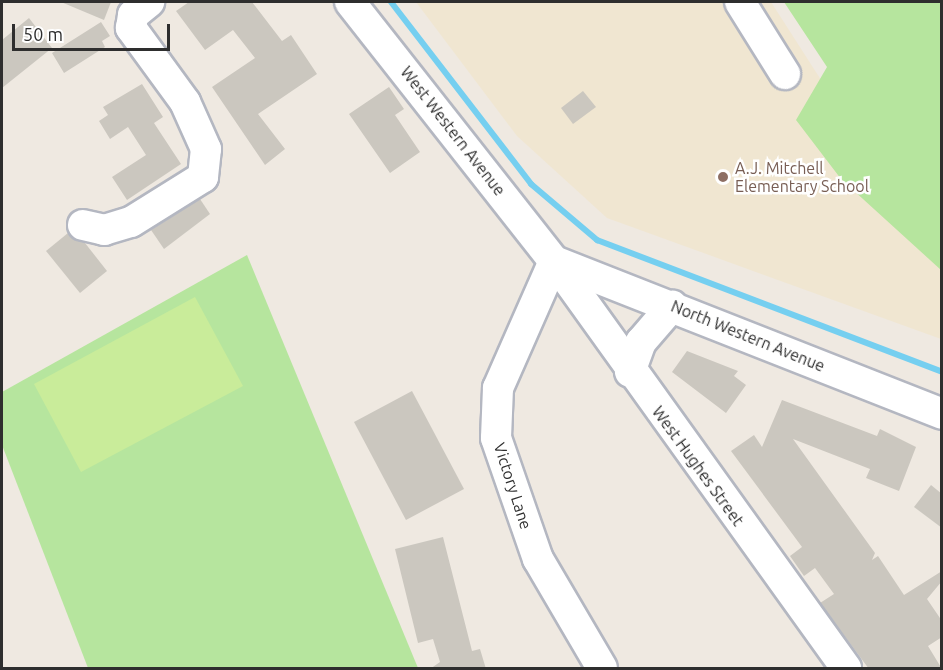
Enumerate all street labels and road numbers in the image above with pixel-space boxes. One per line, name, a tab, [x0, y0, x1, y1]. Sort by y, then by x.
street label: West Western Avenue	[397, 63, 509, 199]
street label: North Western Avenue	[668, 296, 828, 376]
street label: West Hughes Street	[648, 403, 748, 529]
street label: Victory Lane	[490, 440, 536, 532]

